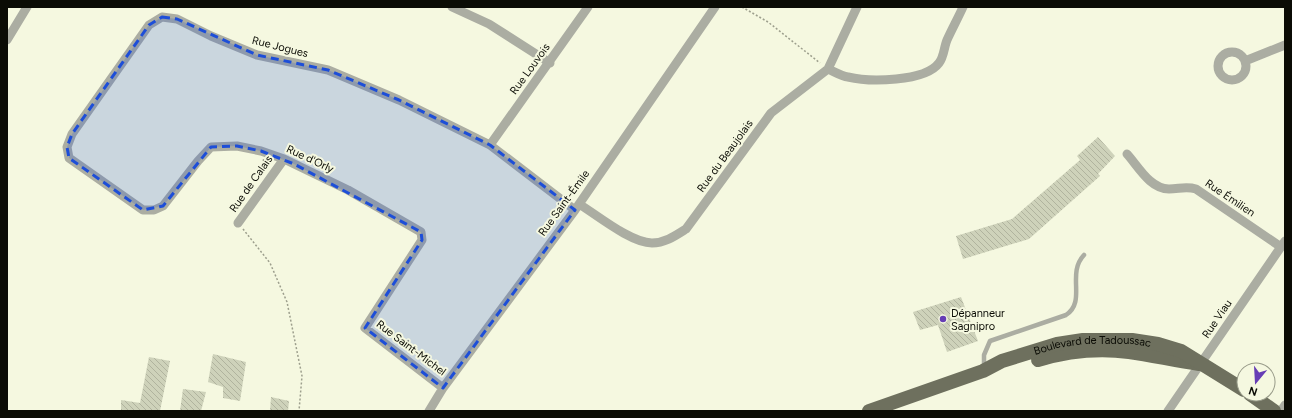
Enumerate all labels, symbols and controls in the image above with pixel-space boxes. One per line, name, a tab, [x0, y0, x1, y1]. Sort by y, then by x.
street label: Rue Jogues	[251, 34, 309, 60]
street label: Rue Louvois	[507, 41, 553, 97]
street label: Rue du Beaujolais	[694, 117, 756, 195]
street label: Rue d'Orly	[284, 142, 336, 176]
street label: Rue de Calais	[227, 153, 275, 215]
street label: Rue Saint-Émile	[536, 167, 592, 239]
street label: Rue Émilien	[1203, 177, 1257, 219]
street label: Rue Viau	[1199, 297, 1235, 341]
place label: Dépanneur Sagnipro	[951, 307, 1005, 333]
marker: Dépanneur Sagnipro	[938, 314, 948, 324]
street label: Rue Saint-Michel	[374, 318, 448, 378]
street label: Boulevard de Tadoussac	[1032, 333, 1152, 357]
north arrow	[1236, 362, 1276, 402]
text: N	[1247, 384, 1259, 399]

